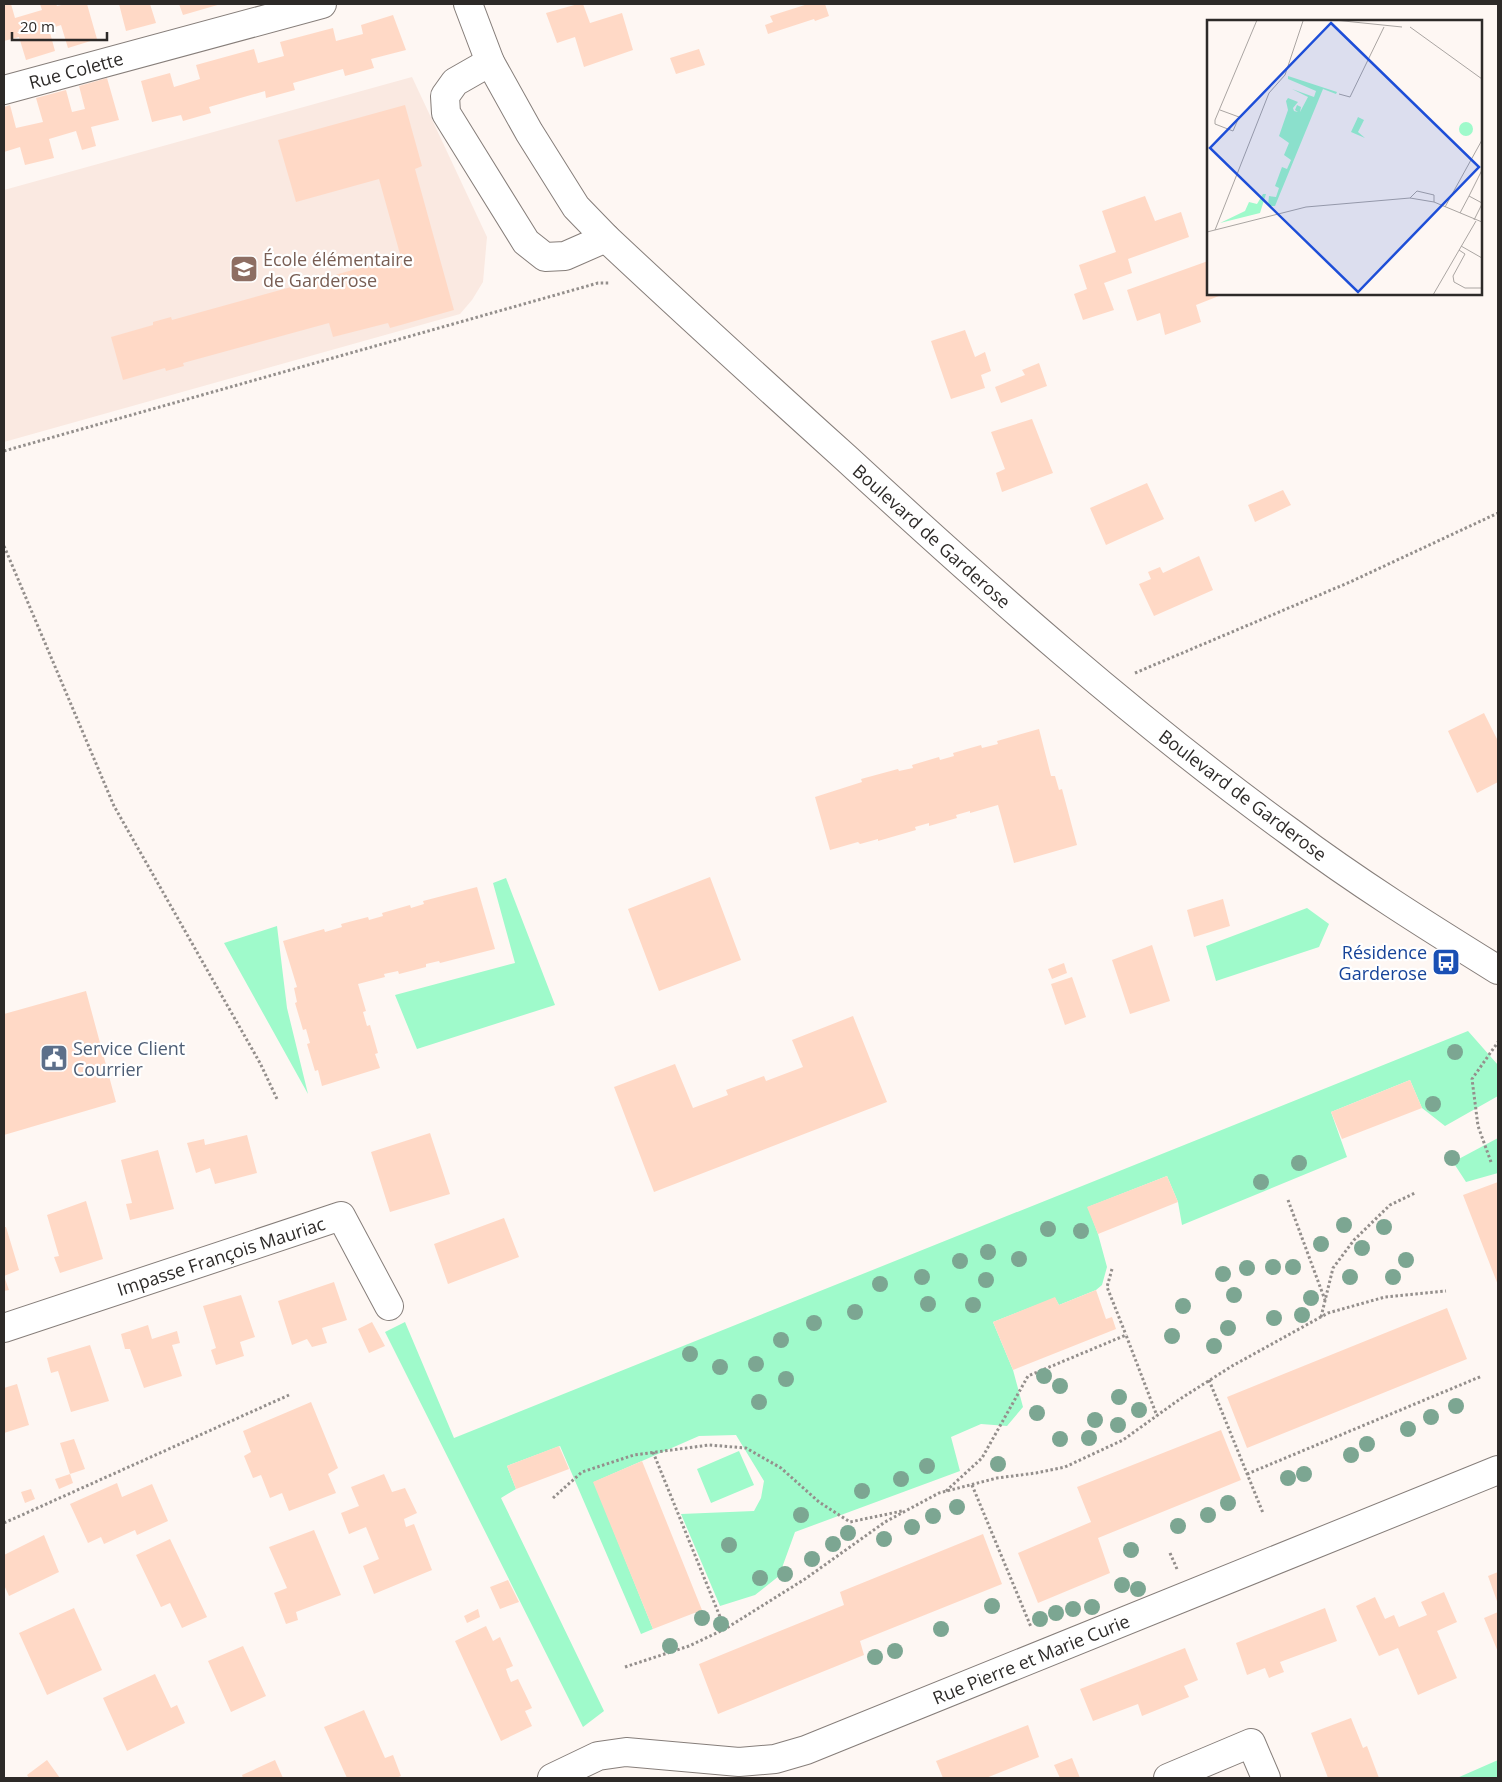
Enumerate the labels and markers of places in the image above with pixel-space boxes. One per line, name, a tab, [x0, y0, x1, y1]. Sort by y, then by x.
place label: École élémentaire de Garderose	[263, 247, 413, 292]
school or university icon: École élémentaire de Garderose	[229, 254, 259, 284]
place label: Résidence Garderose	[1339, 940, 1427, 985]
bus stop icon: Résidence Garderose	[1431, 947, 1461, 977]
place label: Service Client Courrier	[73, 1036, 185, 1081]
public building icon: Service Client Courrier	[39, 1043, 69, 1073]

